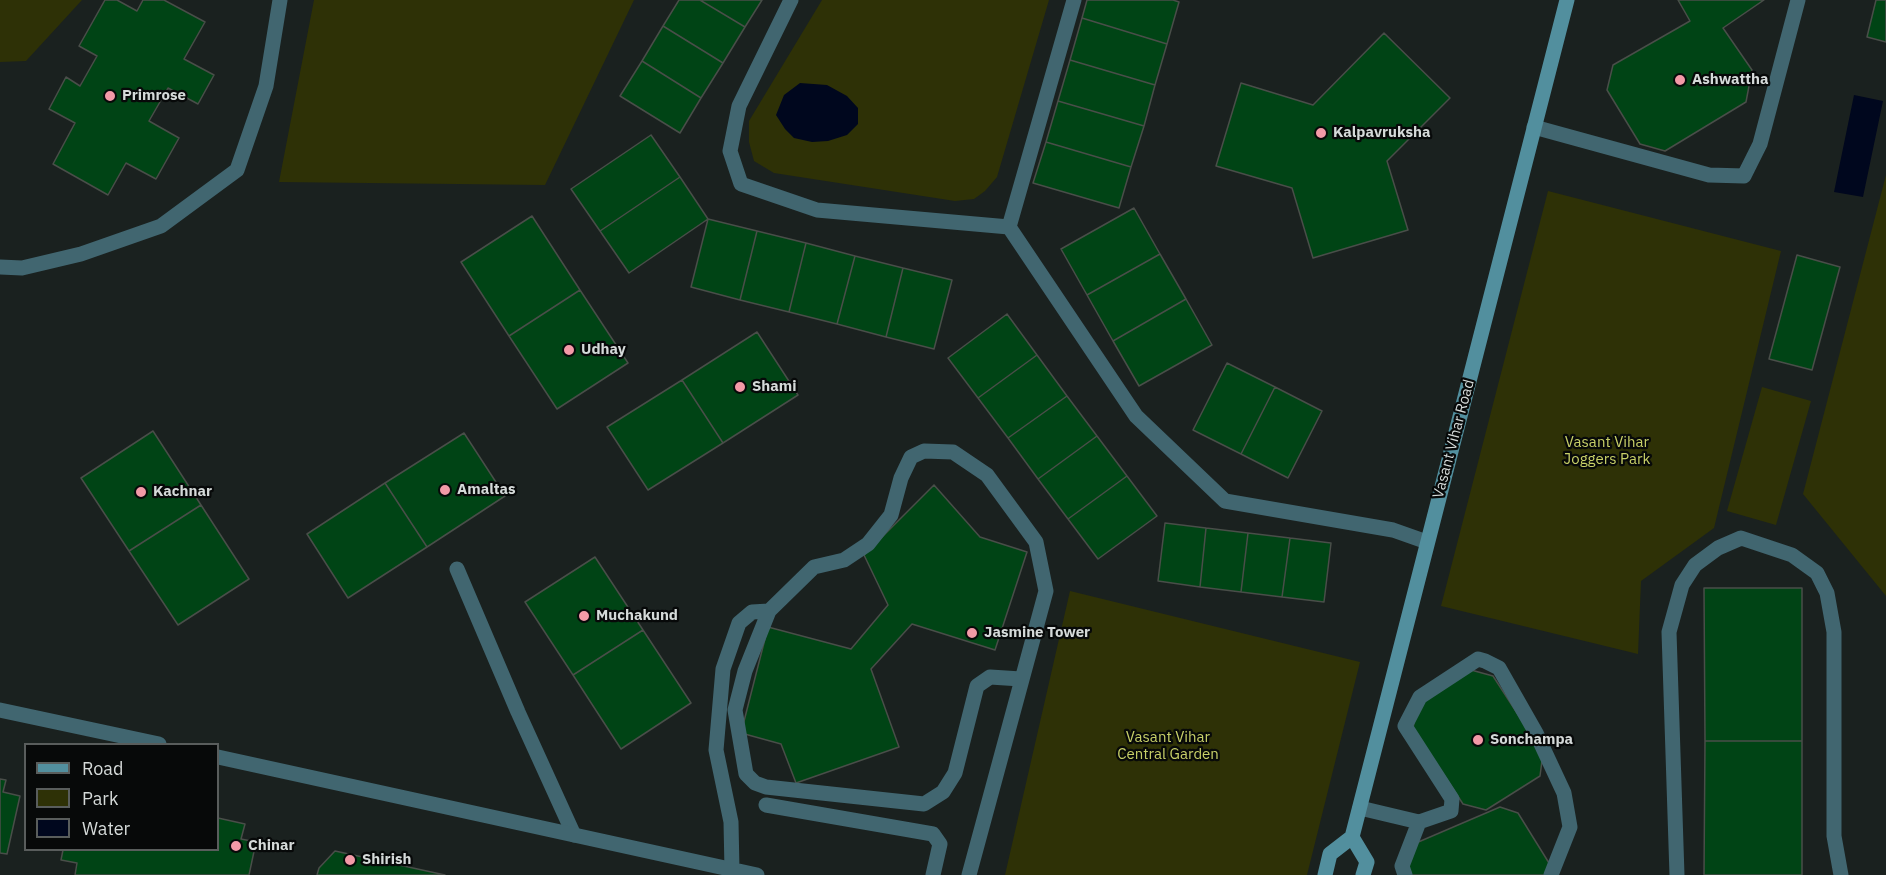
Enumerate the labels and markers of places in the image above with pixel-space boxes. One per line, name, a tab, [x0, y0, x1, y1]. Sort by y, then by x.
place label: Ashwattha	[1692, 71, 1768, 89]
marker: Ashwattha	[1673, 73, 1687, 87]
place label: Primrose	[122, 87, 186, 105]
marker: Primrose	[103, 89, 117, 103]
place label: Kalpavruksha	[1333, 124, 1430, 142]
marker: Kalpavruksha	[1314, 126, 1328, 140]
place label: Udhay	[581, 341, 626, 359]
marker: Udhay	[562, 343, 576, 357]
place label: Shami	[752, 378, 797, 396]
marker: Shami	[733, 380, 747, 394]
place label: Amaltas	[457, 481, 516, 499]
place label: Kachnar	[153, 483, 212, 501]
marker: Amaltas	[438, 483, 452, 497]
marker: Kachnar	[134, 485, 148, 499]
place label: Muchakund	[596, 607, 678, 625]
marker: Muchakund	[577, 609, 591, 623]
place label: Jasmine Tower	[984, 624, 1090, 642]
marker: Jasmine Tower	[965, 626, 979, 640]
place label: Sonchampa	[1490, 731, 1573, 749]
marker: Sonchampa	[1471, 733, 1485, 747]
place label: Chinar	[248, 837, 295, 855]
marker: Chinar	[229, 839, 243, 853]
place label: Shirish	[362, 851, 411, 869]
marker: Shirish	[343, 853, 357, 867]

